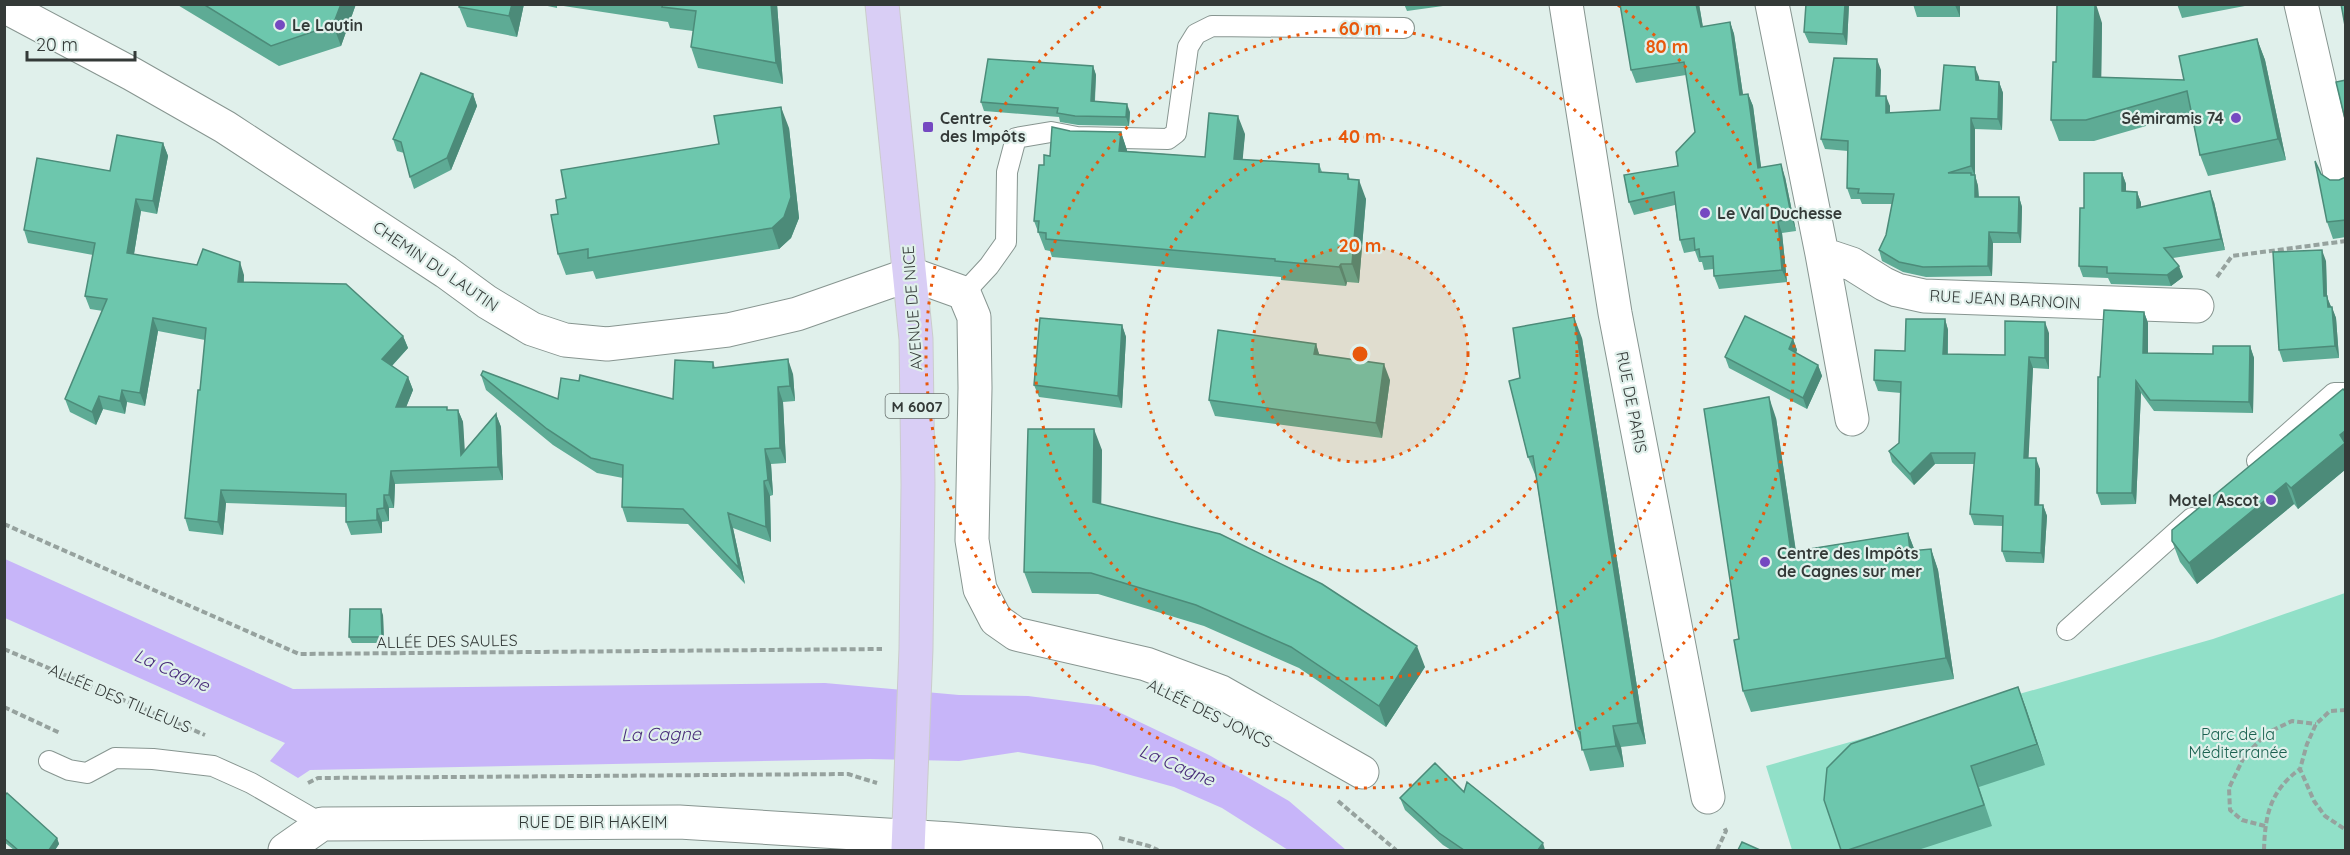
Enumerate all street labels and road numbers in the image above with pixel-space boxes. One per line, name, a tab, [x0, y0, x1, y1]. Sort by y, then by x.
street label: CHEMIN DU LAUTIN	[369, 217, 503, 315]
street label: AVENUE DE NICE	[898, 245, 926, 371]
street label: RUE JEAN BARNOIN	[1929, 285, 2081, 313]
street label: RUE DE PARIS	[1612, 349, 1652, 455]
road number: M 6007	[886, 394, 948, 418]
street label: ALLÉE DES SAULES	[376, 630, 518, 652]
street label: ALLÉE DES TILLEULS	[46, 659, 194, 737]
street label: ALLÉE DES JONCS	[1144, 674, 1276, 752]
street label: RUE DE BIR HAKEIM	[519, 812, 667, 832]

